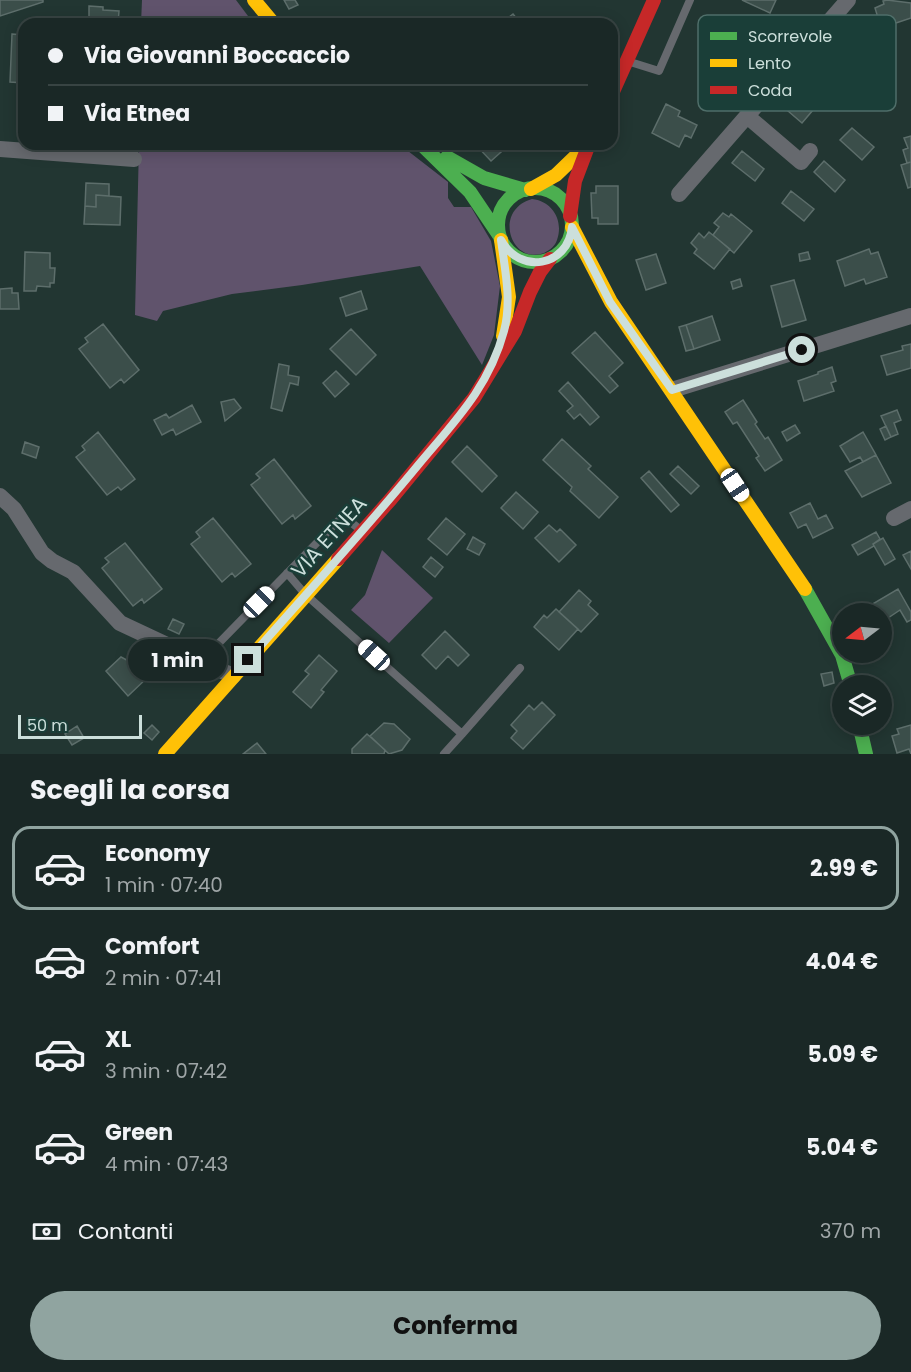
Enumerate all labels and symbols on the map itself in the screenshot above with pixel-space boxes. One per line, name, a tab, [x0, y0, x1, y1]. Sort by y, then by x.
legend	[698, 15, 896, 111]
text: Scorrevole	[748, 25, 832, 48]
text: Lento	[748, 52, 791, 75]
text: Coda	[748, 79, 792, 102]
route start	[788, 336, 815, 363]
car	[717, 465, 753, 505]
street label: VIA ETNEA	[284, 489, 373, 584]
car	[240, 583, 278, 621]
north arrow	[832, 603, 892, 663]
car	[355, 636, 393, 674]
callout: 1 min	[128, 639, 227, 681]
route end	[234, 646, 261, 673]
scale bar	[18, 712, 142, 740]

